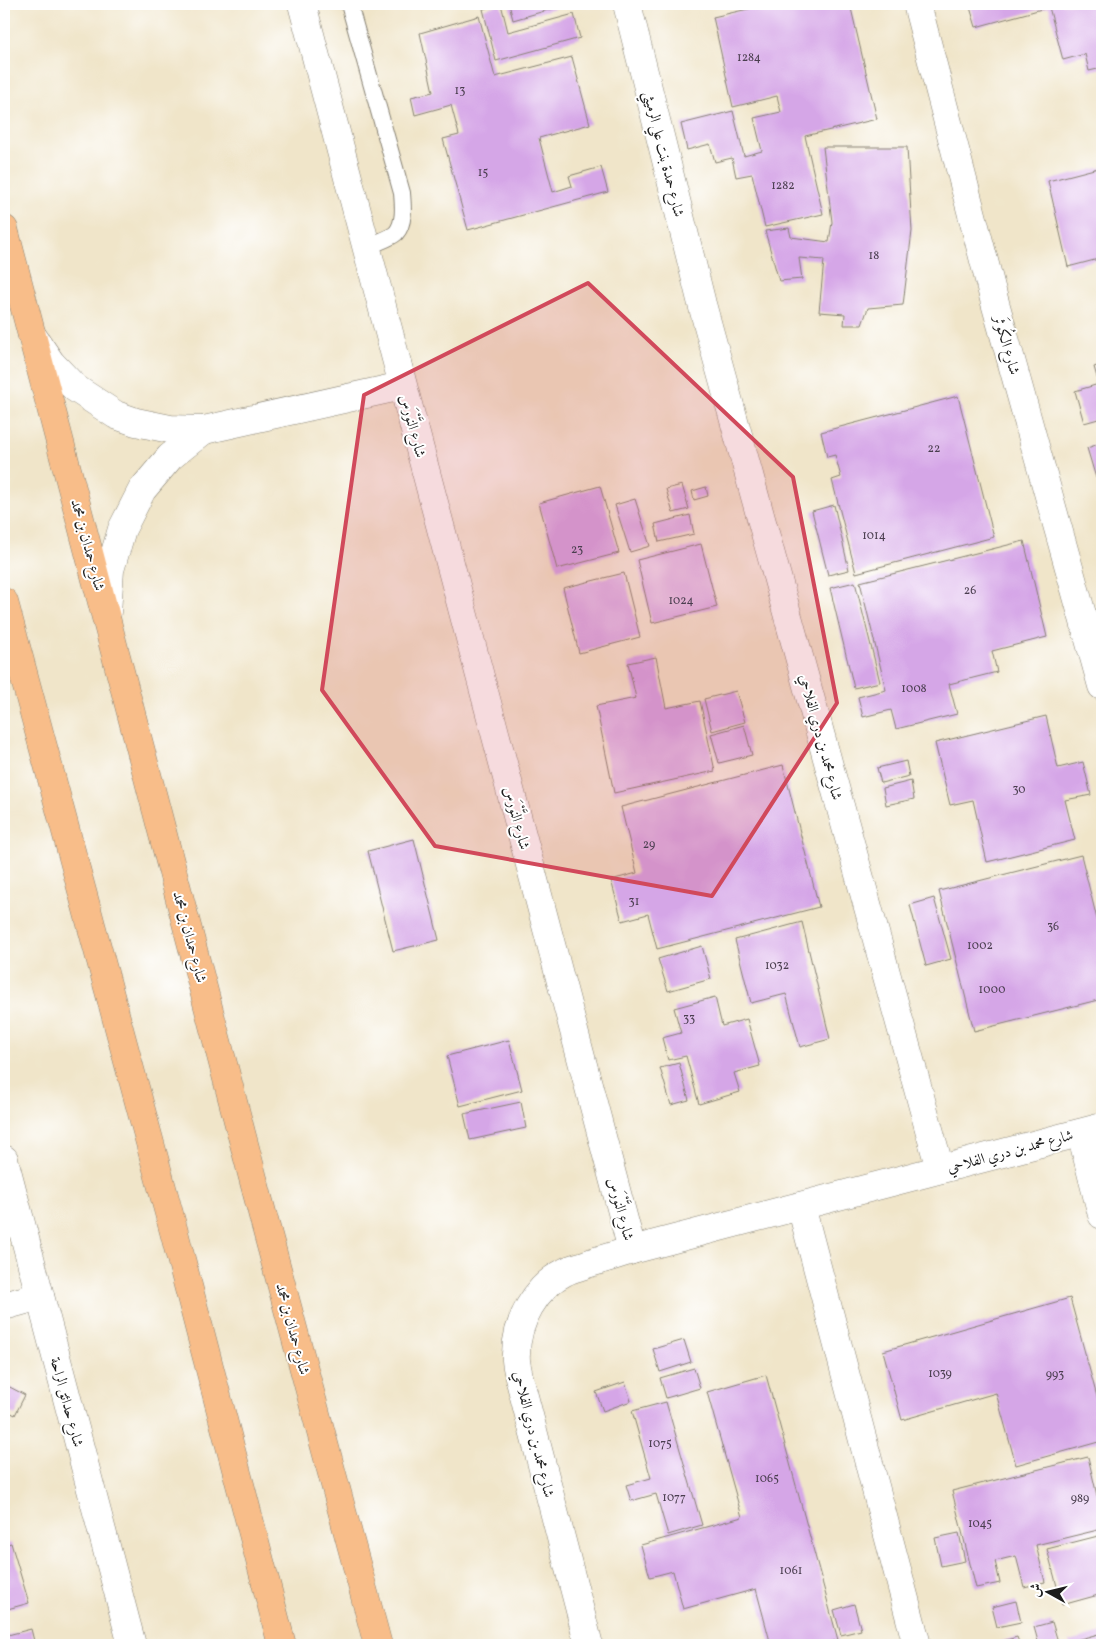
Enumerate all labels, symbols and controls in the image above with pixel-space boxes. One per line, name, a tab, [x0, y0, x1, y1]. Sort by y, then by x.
house number: 1284	[737, 50, 761, 66]
house number: 13	[455, 83, 465, 99]
street label: شارع حمدة بنت علي الرميثي	[635, 89, 688, 220]
house number: 15	[478, 165, 488, 181]
house number: 1282	[771, 178, 795, 194]
house number: 18	[869, 248, 879, 264]
street label: شارع الكُوثَر	[986, 310, 1028, 378]
street label: شارع النَّوْرَس	[392, 391, 434, 461]
house number: 22	[928, 441, 940, 457]
street label: شارع حمدان بن محمد	[63, 497, 109, 594]
house number: 1014	[862, 528, 886, 544]
house number: 23	[571, 542, 583, 558]
house number: 26	[964, 583, 976, 599]
house number: 1024	[668, 593, 694, 609]
street label: شارع محمد بن دري الفلاحي	[792, 672, 846, 803]
house number: 1008	[901, 681, 927, 697]
house number: 30	[1012, 782, 1026, 798]
street label: شارع النَّوْرَس	[496, 783, 538, 853]
house number: 29	[643, 837, 655, 853]
street label: شارع حمدان بن محمد	[165, 889, 211, 986]
house number: 31	[629, 894, 639, 910]
house number: 36	[1047, 919, 1059, 935]
house number: 1002	[967, 938, 993, 954]
house number: 1032	[765, 958, 789, 974]
house number: 1000	[979, 982, 1005, 998]
house number: 33	[683, 1011, 695, 1027]
street label: شارع محمد بن دري الفلاحي	[945, 1126, 1076, 1180]
street label: شارع النَّوْرَس	[600, 1174, 642, 1244]
street label: شارع حمدان بن محمد	[268, 1281, 314, 1378]
street label: شارع حدائق الراحة	[42, 1355, 88, 1450]
house number: 1039	[928, 1366, 952, 1382]
house number: 993	[1046, 1367, 1064, 1383]
street label: شارع محمد بن دري الفلاحي	[506, 1369, 558, 1500]
house number: 1075	[648, 1436, 672, 1452]
house number: 1065	[755, 1471, 779, 1487]
house number: 1077	[662, 1490, 686, 1506]
house number: 989	[1071, 1491, 1089, 1507]
house number: 1045	[968, 1516, 992, 1532]
house number: 1061	[780, 1563, 802, 1579]
north arrow	[1024, 1566, 1074, 1616]
text: ش	[1026, 1582, 1047, 1599]

